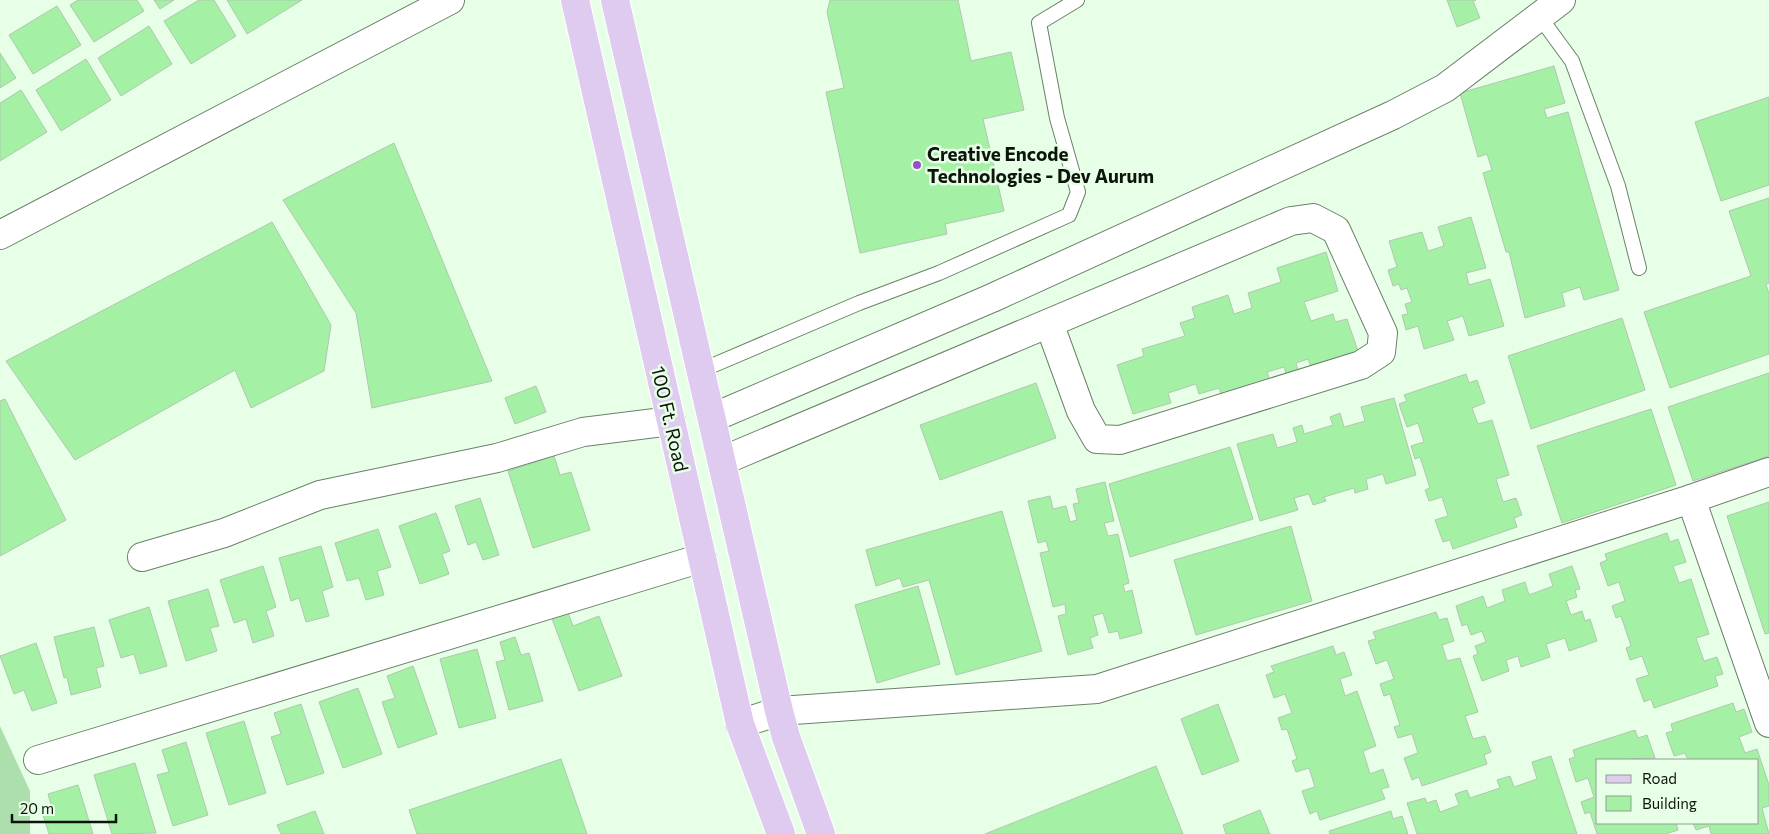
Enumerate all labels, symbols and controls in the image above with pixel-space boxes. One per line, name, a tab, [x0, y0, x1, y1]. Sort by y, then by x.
place label: Creative Encode Technologies - Dev Aurum	[927, 142, 1154, 187]
marker: Creative Encode Technologies - Dev Aurum	[911, 159, 923, 171]
street label: 100 Ft. Road	[647, 364, 694, 474]
legend	[1596, 759, 1759, 824]
text: Road	[1642, 769, 1677, 787]
scale bar	[12, 792, 116, 824]
text: Building	[1642, 794, 1697, 812]
text: 20 m	[20, 799, 54, 817]

